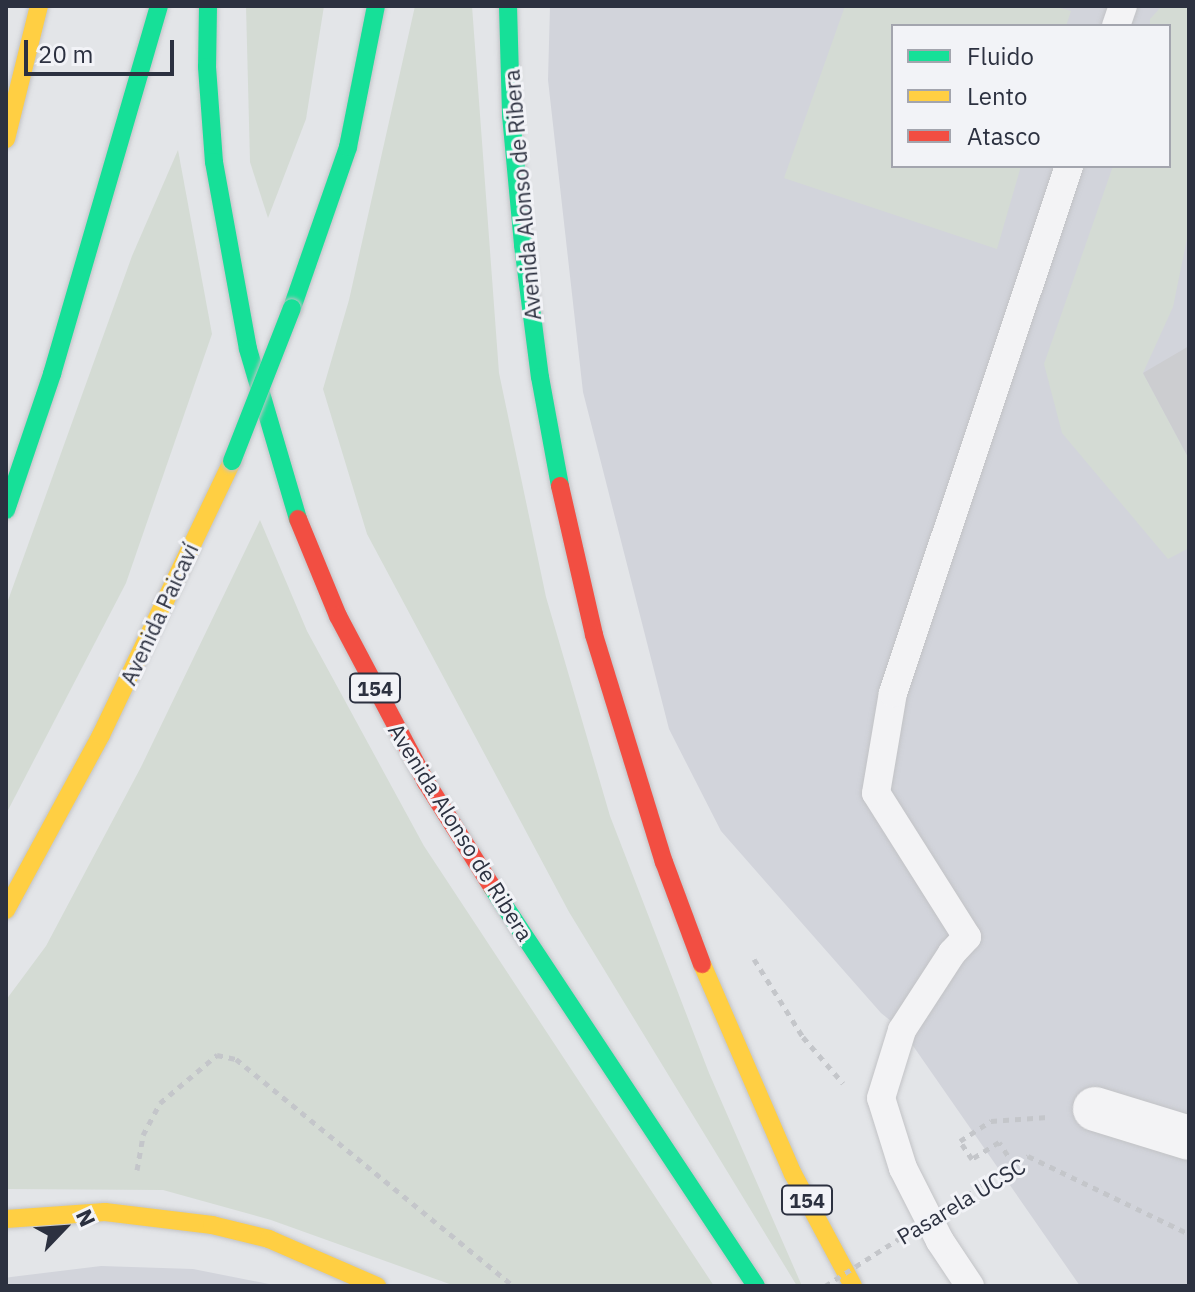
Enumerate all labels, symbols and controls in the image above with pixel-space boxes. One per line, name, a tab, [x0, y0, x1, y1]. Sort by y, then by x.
scale bar	[28, 24, 178, 74]
legend	[891, 24, 1171, 168]
text: 20 m	[38, 38, 93, 70]
text: Fluido	[967, 40, 1034, 72]
street label: Avenida Alonso de Ribera	[498, 69, 546, 321]
text: Lento	[967, 80, 1027, 112]
text: Atasco	[967, 120, 1041, 152]
street label: Avenida Paicaví	[115, 539, 203, 689]
road number: 154	[349, 672, 401, 704]
street label: Avenida Alonso de Ribera	[383, 718, 539, 946]
street label: Pasarela UCSC	[892, 1152, 1030, 1250]
road number: 154	[781, 1184, 833, 1216]
north arrow	[24, 1188, 104, 1268]
text: N	[70, 1204, 103, 1231]

